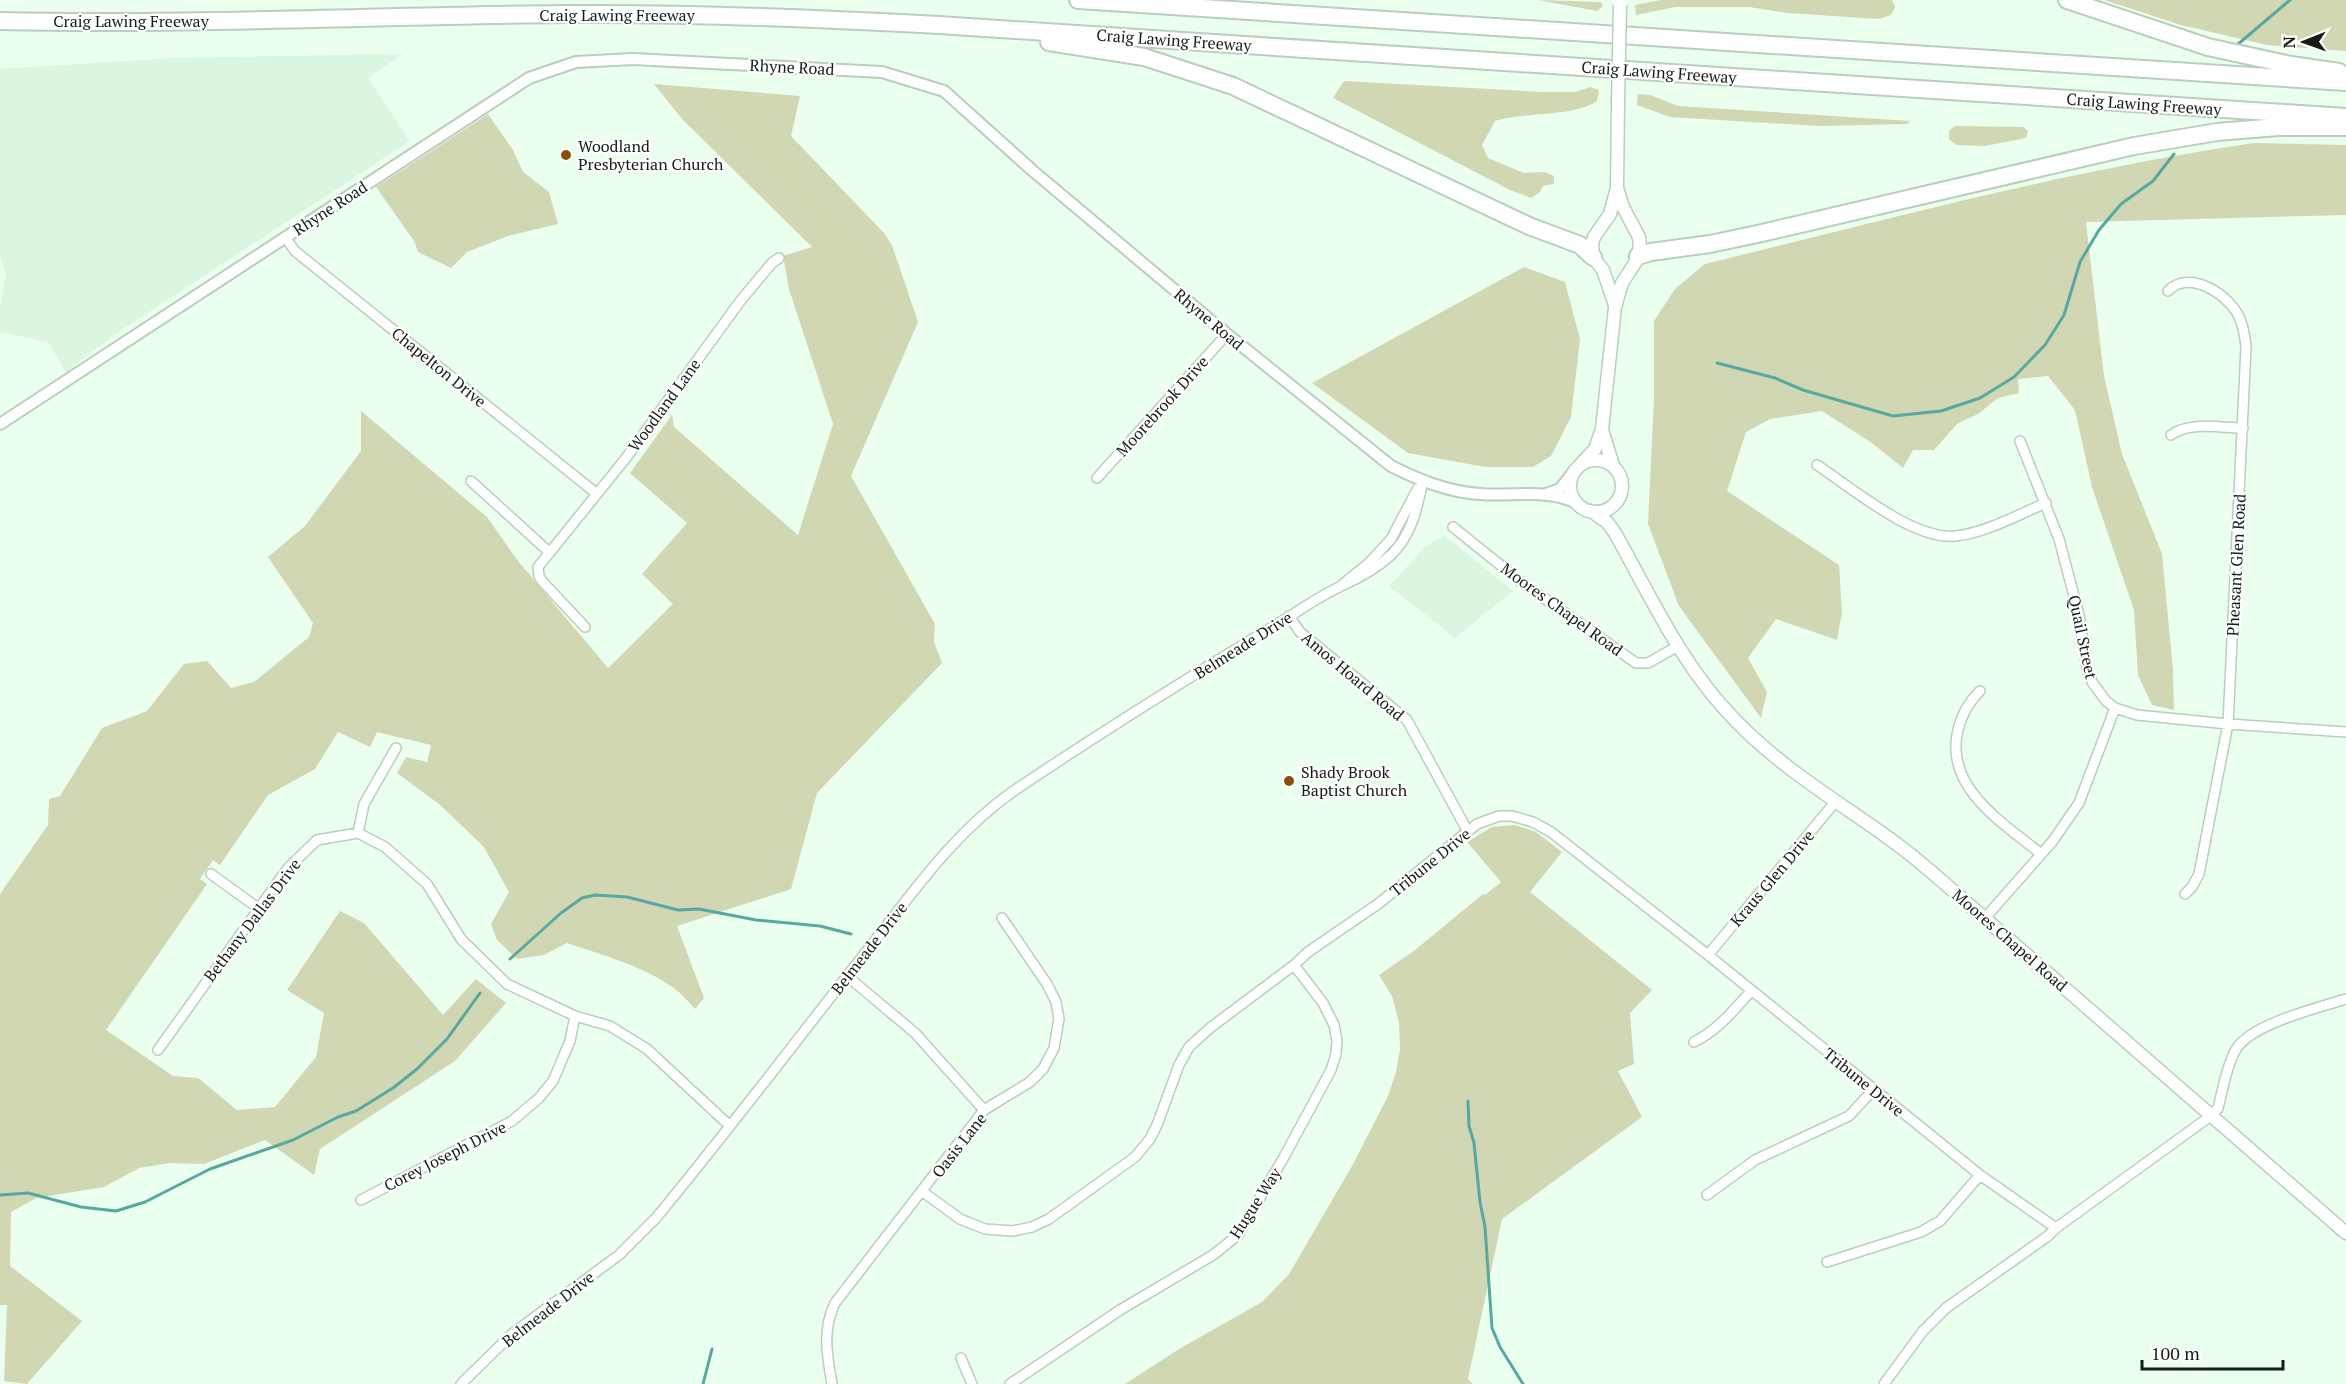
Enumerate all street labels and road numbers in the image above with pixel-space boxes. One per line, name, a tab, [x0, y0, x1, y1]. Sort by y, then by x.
street label: Craig Lawing Freeway	[539, 4, 696, 26]
street label: Craig Lawing Freeway	[53, 10, 210, 32]
street label: Craig Lawing Freeway	[1096, 24, 1253, 56]
street label: Rhyne Road	[749, 54, 835, 80]
street label: Craig Lawing Freeway	[1581, 56, 1738, 88]
street label: Craig Lawing Freeway	[2066, 88, 2223, 120]
street label: Rhyne Road	[288, 176, 372, 240]
street label: Rhyne Road	[1169, 283, 1249, 355]
street label: Chapelton Drive	[387, 322, 491, 412]
street label: Moorebrook Drive	[1111, 351, 1213, 461]
street label: Woodland Lane	[623, 354, 705, 456]
street label: Pheasant Glen Road	[2221, 493, 2251, 637]
street label: Moores Chapel Road	[1497, 557, 1628, 661]
street label: Quail Street	[2063, 593, 2103, 681]
street label: Belmeade Drive	[1190, 606, 1296, 684]
street label: Amos Hoard Road	[1297, 627, 1409, 726]
street label: Tribune Drive	[1385, 823, 1475, 901]
street label: Kraus Glen Drive	[1725, 825, 1819, 931]
street label: Bethany Dallas Drive	[198, 854, 306, 986]
street label: Moores Chapel Road	[1948, 884, 2072, 996]
street label: Belmeade Drive	[826, 897, 912, 999]
street label: Tribune Drive	[1819, 1043, 1909, 1121]
street label: Oasis Lane	[927, 1108, 991, 1182]
street label: Corey Joseph Drive	[380, 1116, 510, 1196]
street label: Hugue Way	[1224, 1163, 1287, 1243]
street label: Belmeade Drive	[497, 1266, 599, 1352]

